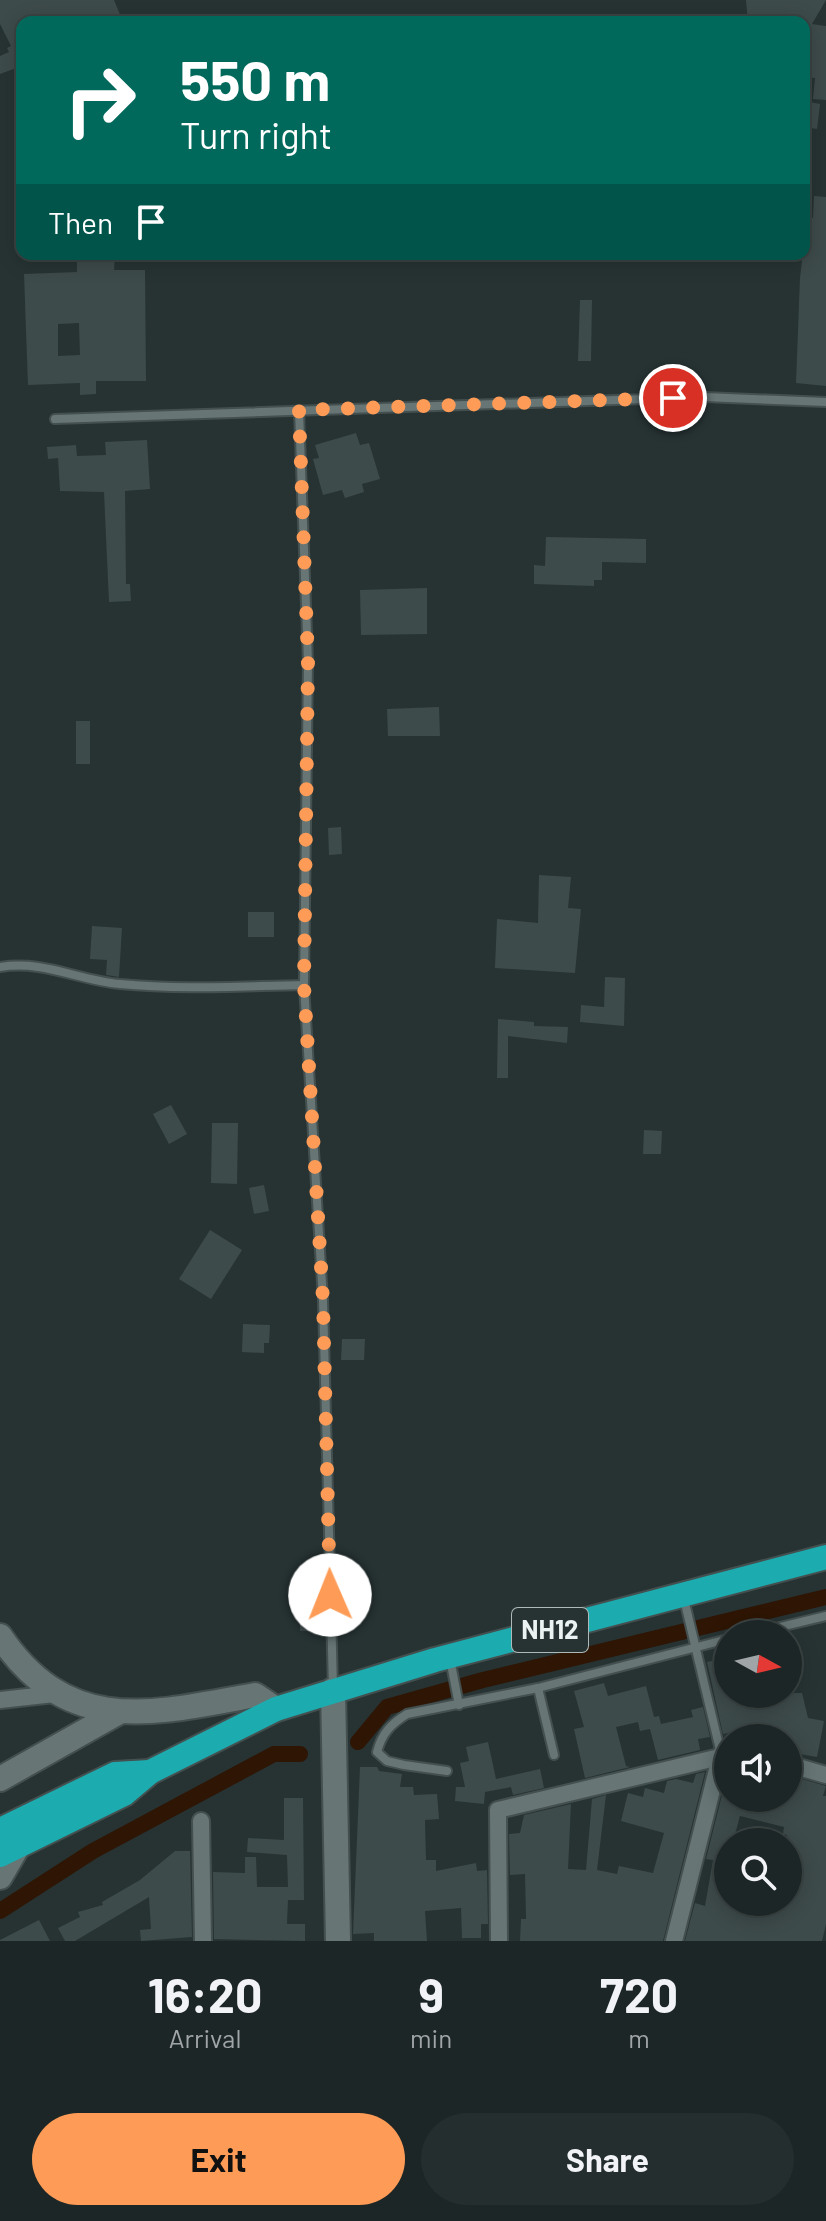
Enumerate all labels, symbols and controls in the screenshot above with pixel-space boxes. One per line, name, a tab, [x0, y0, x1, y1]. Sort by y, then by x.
text: 550 m	[180, 45, 330, 112]
icon: right	[48, 48, 152, 152]
text: Turn right	[180, 113, 332, 156]
icon: arrive	[129, 200, 173, 244]
text: Then	[48, 204, 113, 240]
pin	[639, 364, 707, 432]
icon: arrive	[651, 376, 695, 420]
position arrow	[288, 1553, 372, 1637]
road number: NH12	[512, 1608, 588, 1652]
north arrow	[714, 1620, 802, 1708]
map controls	[714, 1620, 802, 1916]
button: sound	[714, 1724, 802, 1812]
button: search	[714, 1828, 802, 1916]
text: 16:20	[148, 1965, 262, 2023]
text: 9	[418, 1965, 444, 2023]
text: 720	[600, 1965, 678, 2023]
text: Arrival	[169, 2022, 241, 2053]
text: min	[410, 2022, 452, 2053]
text: m	[628, 2022, 650, 2053]
button: Exit	[32, 2113, 405, 2205]
button: Share	[421, 2113, 794, 2205]

